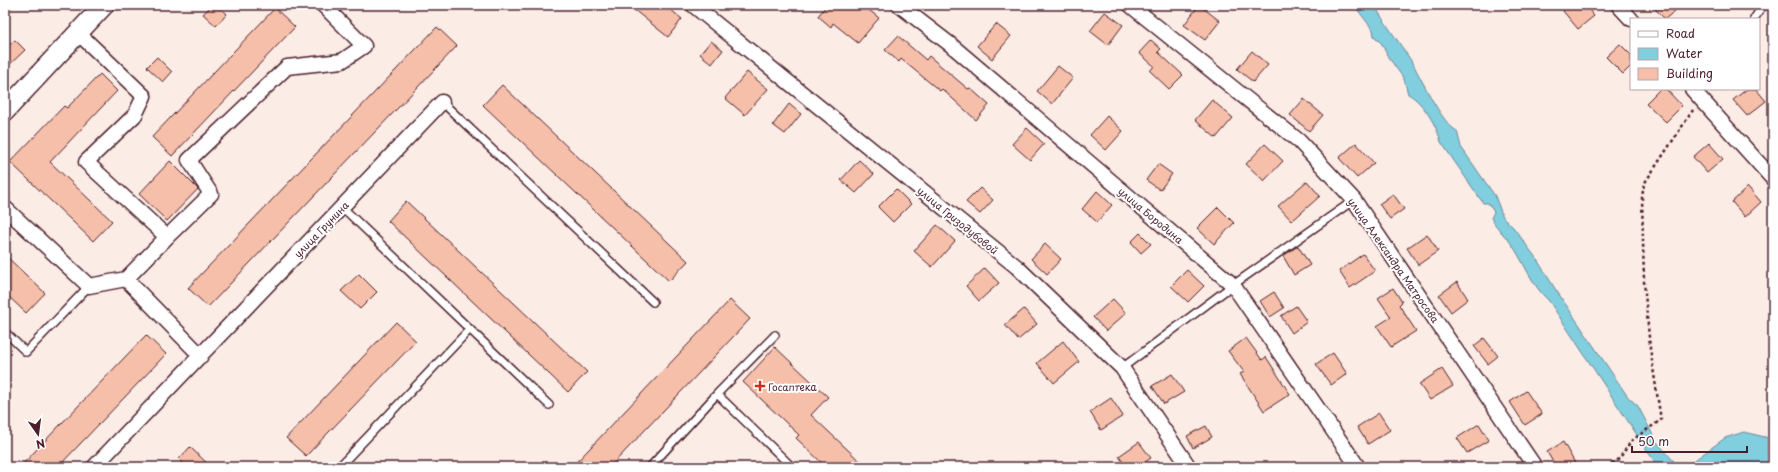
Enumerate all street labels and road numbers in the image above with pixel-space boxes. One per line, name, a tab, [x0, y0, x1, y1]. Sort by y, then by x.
street label: улица Гризодубовой	[914, 183, 1002, 258]
street label: улица Бородина	[1115, 183, 1187, 247]
street label: улица Александра Матросова	[1345, 194, 1444, 326]
street label: улица Грунина	[290, 197, 353, 261]

